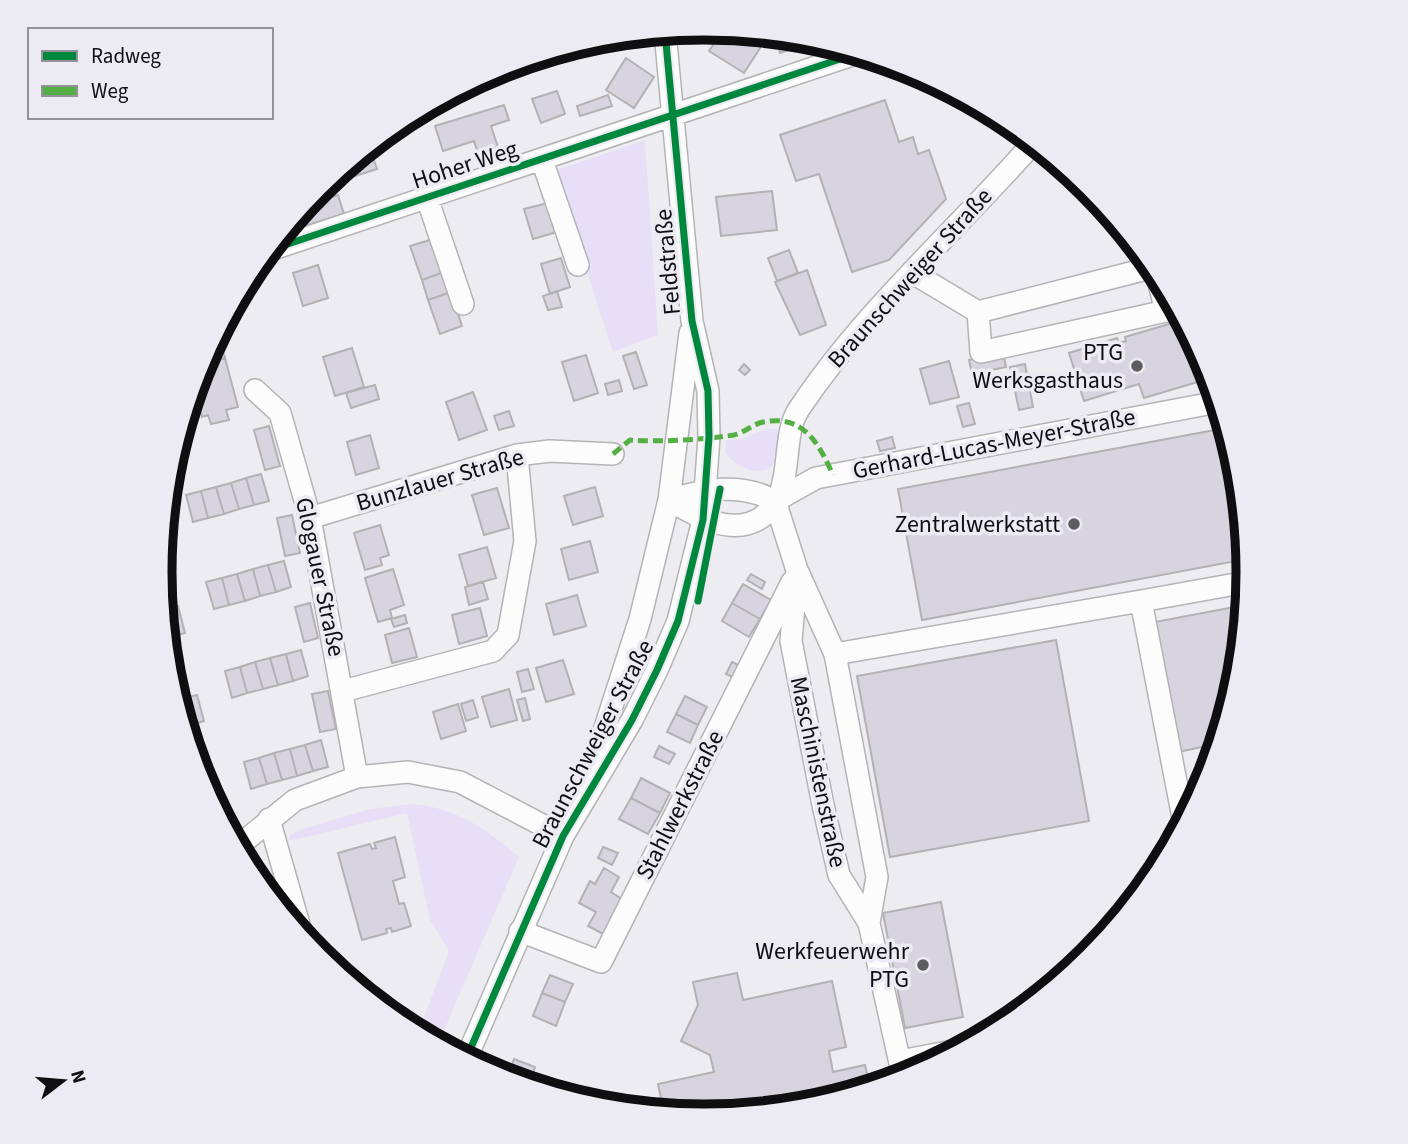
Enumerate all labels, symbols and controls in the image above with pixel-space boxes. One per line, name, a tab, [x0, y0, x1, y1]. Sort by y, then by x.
legend	[28, 28, 273, 119]
text: Radweg	[91, 41, 161, 71]
text: Weg	[91, 76, 129, 106]
street label: Hoher Weg	[408, 131, 522, 199]
street label: Braunschweiger Straße	[819, 180, 1001, 376]
street label: Feldstraße	[646, 208, 690, 316]
place label: PTG Werksgasthaus	[972, 335, 1123, 398]
marker: PTG Werksgasthaus	[1129, 358, 1145, 374]
street label: Gerhard-Lucas-Meyer-Straße	[850, 399, 1138, 489]
street label: Bunzlauer Straße	[352, 439, 528, 521]
street label: Glogauer Straße	[286, 494, 354, 660]
place label: Zentralwerkstatt	[894, 507, 1060, 542]
marker: Zentralwerkstatt	[1066, 516, 1082, 532]
street label: Braunschweiger Straße	[523, 633, 663, 855]
street label: Maschinistenstraße	[781, 673, 855, 871]
street label: Stahlwerkstraße	[627, 724, 733, 886]
place label: Werkfeuerwehr PTG	[755, 934, 910, 997]
marker: Werkfeuerwehr PTG	[915, 957, 931, 973]
north arrow	[28, 1046, 98, 1116]
text: N	[63, 1067, 93, 1087]

